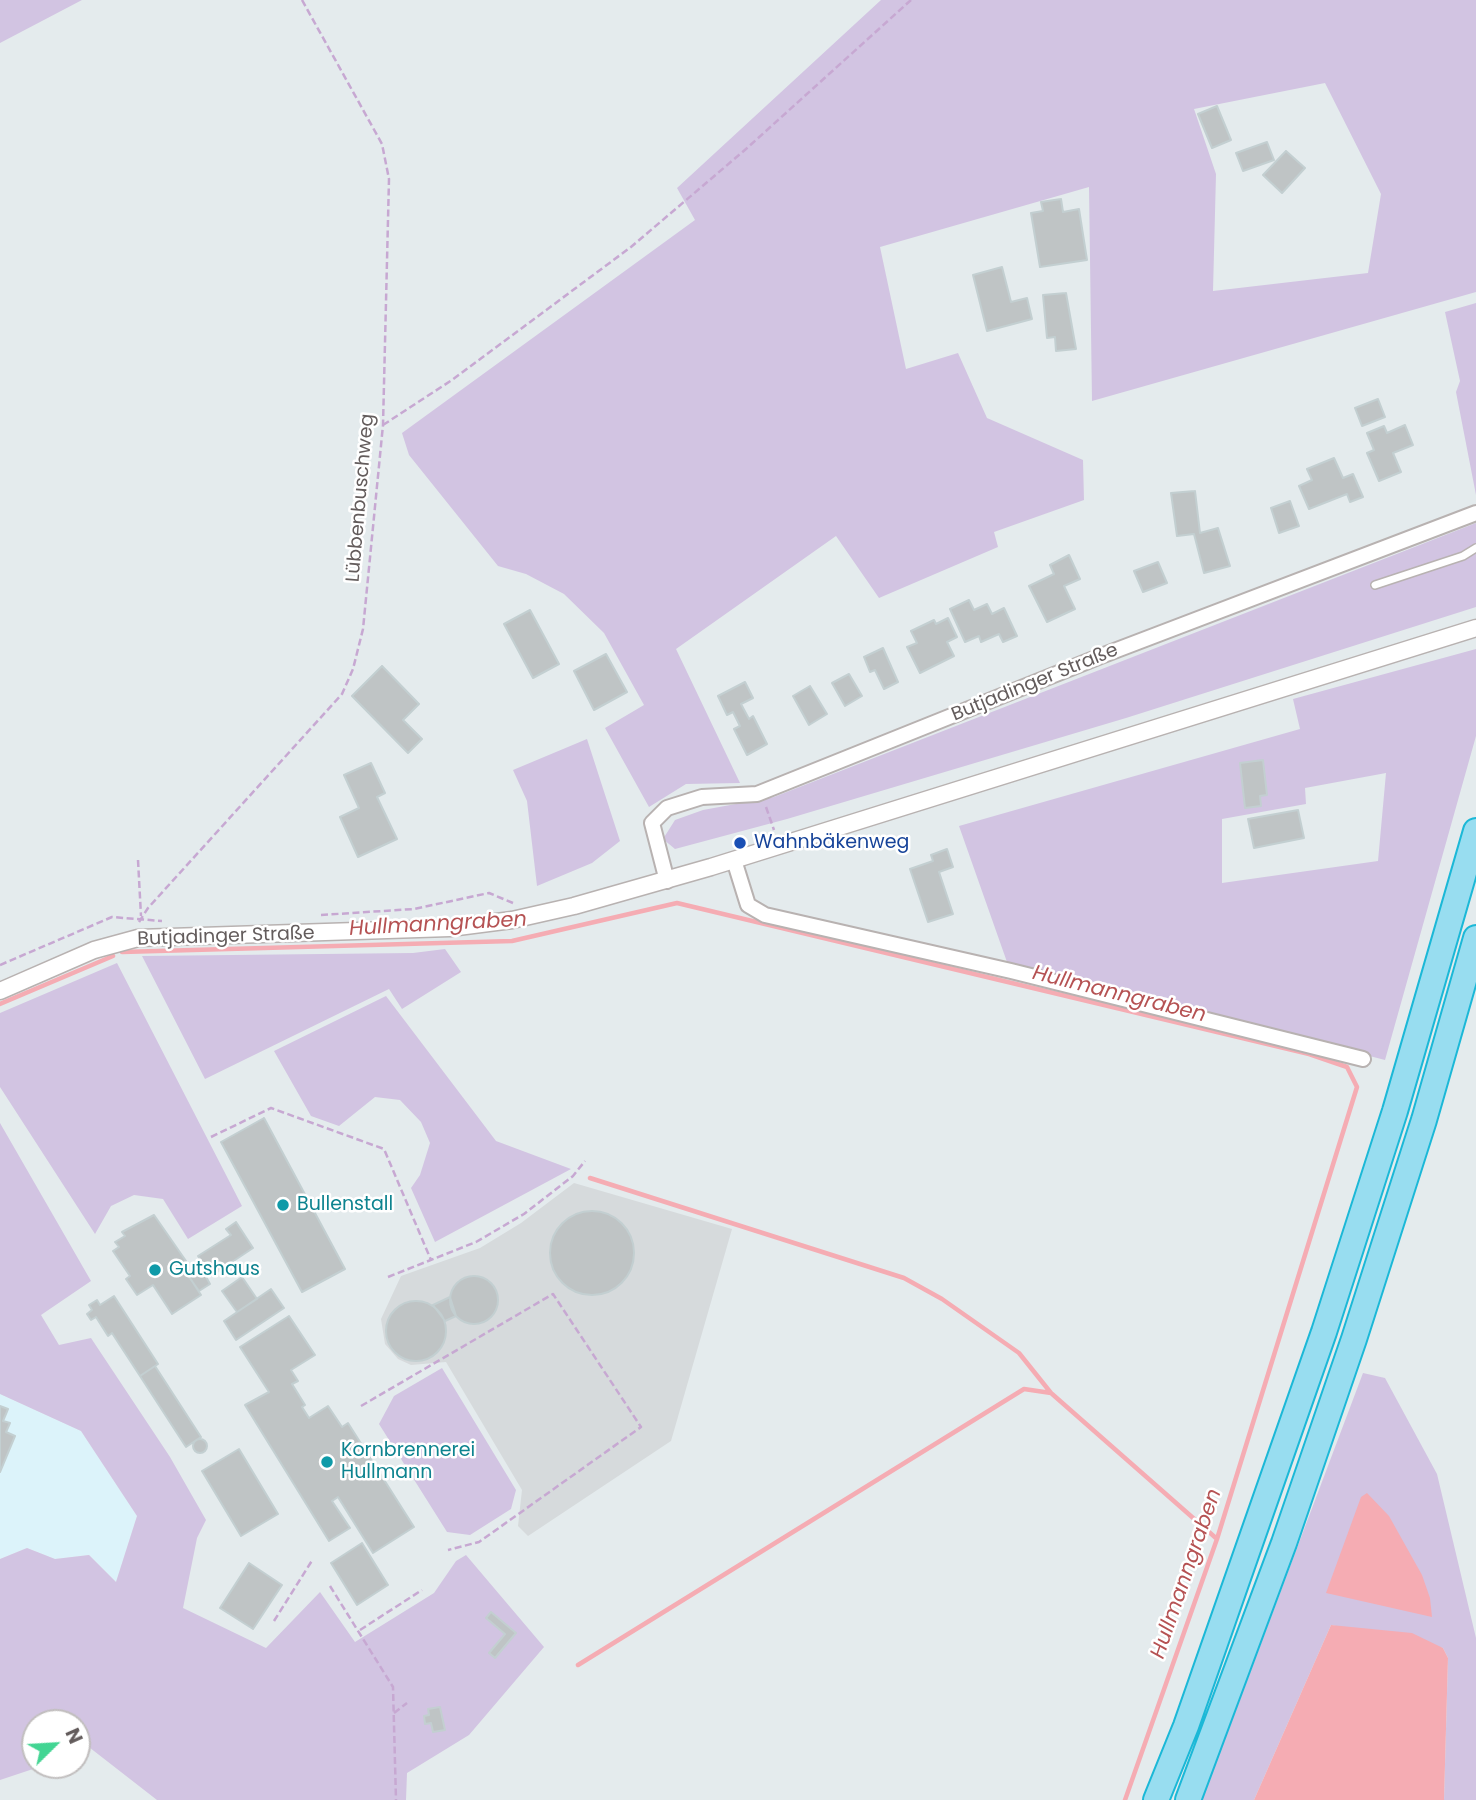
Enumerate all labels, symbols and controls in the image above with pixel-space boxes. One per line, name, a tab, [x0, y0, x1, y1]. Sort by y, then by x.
street label: Lübbenbuschweg	[342, 413, 380, 583]
street label: Butjadinger Straße	[948, 639, 1122, 727]
place label: Wahnbäkenweg	[754, 832, 909, 854]
marker: Wahnbäkenweg	[732, 835, 748, 851]
water label: Hullmanngraben	[349, 908, 527, 942]
street label: Butjadinger Straße	[137, 923, 315, 951]
water label: Hullmanngraben	[1030, 961, 1208, 1029]
place label: Bullenstall	[297, 1194, 393, 1216]
marker: Bullenstall	[275, 1197, 291, 1213]
place label: Gutshaus	[169, 1259, 260, 1281]
marker: Gutshaus	[147, 1262, 163, 1278]
place label: Kornbrennerei Hullmann	[341, 1440, 475, 1484]
marker: Kornbrennerei Hullmann	[319, 1454, 335, 1470]
water label: Hullmanngraben	[1146, 1486, 1228, 1662]
north arrow	[21, 1709, 91, 1779]
text: N	[59, 1724, 89, 1748]

